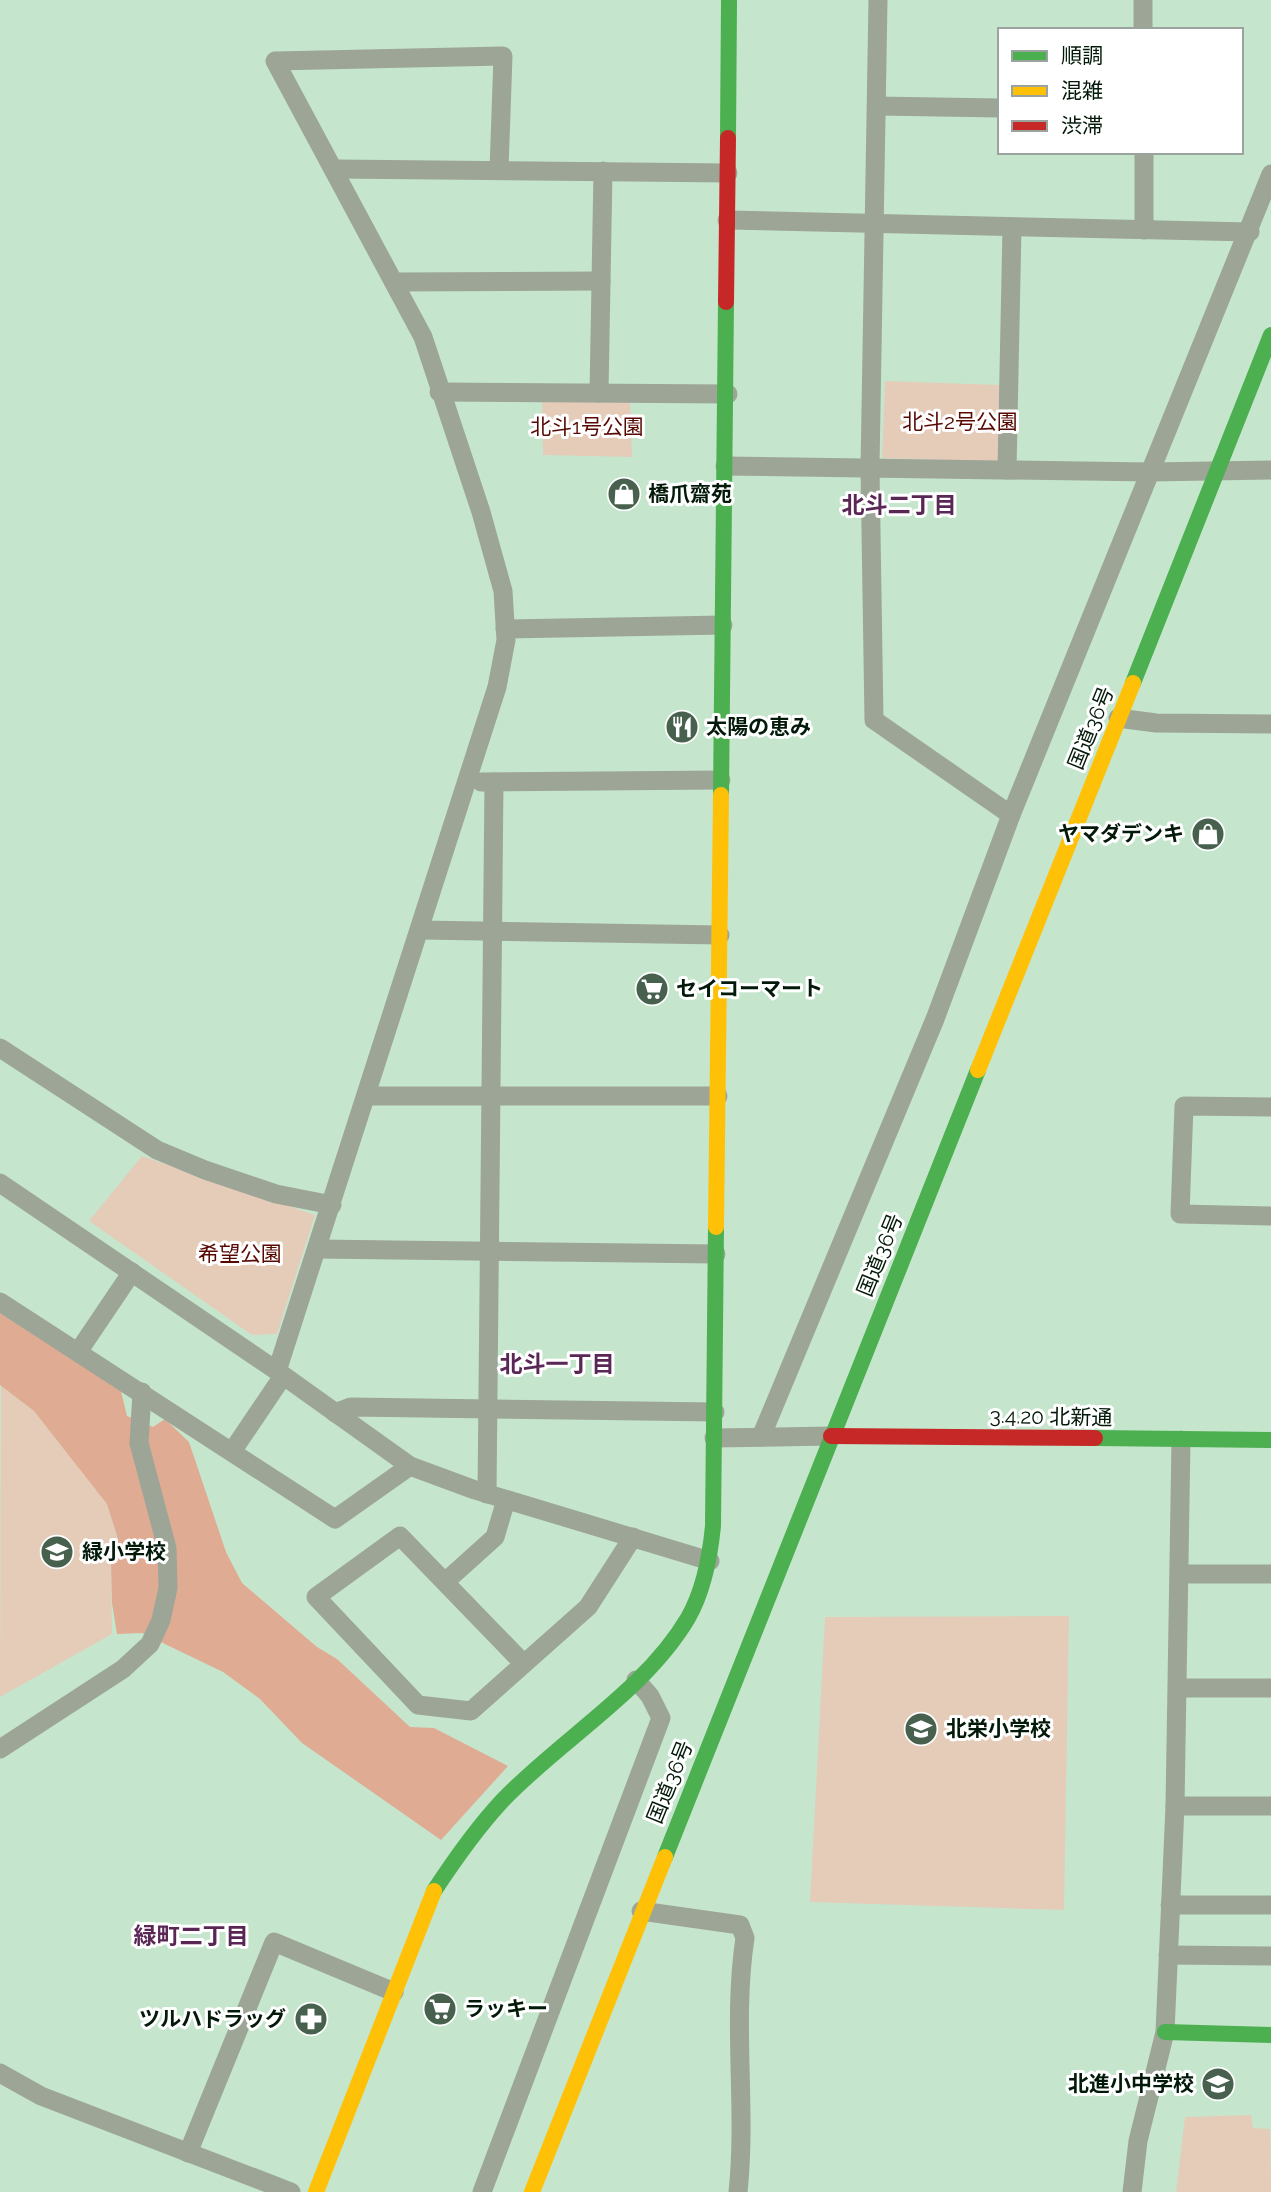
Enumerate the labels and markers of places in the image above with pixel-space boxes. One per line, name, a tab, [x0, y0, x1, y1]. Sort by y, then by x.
shop icon: 橋爪齋苑	[605, 475, 643, 513]
place label: 橋爪齋苑	[648, 481, 732, 506]
restaurant icon: 太陽の恵み	[663, 708, 701, 746]
place label: 太陽の恵み	[706, 714, 811, 739]
shop icon: ヤマダデンキ	[1189, 815, 1227, 853]
place label: ヤマダデンキ	[1058, 821, 1184, 846]
supermarket icon: セイコーマート	[633, 970, 671, 1008]
place label: セイコーマート	[676, 976, 823, 1001]
school or university icon: 緑小学校	[38, 1533, 76, 1571]
place label: 緑小学校	[82, 1539, 166, 1564]
school or university icon: 北栄小学校	[902, 1710, 940, 1748]
place label: 北栄小学校	[946, 1716, 1051, 1741]
supermarket icon: ラッキー	[421, 1990, 459, 2028]
place label: ラッキー	[464, 1996, 548, 2021]
pharmacy icon: ツルハドラッグ	[292, 2000, 330, 2038]
place label: ツルハドラッグ	[139, 2006, 286, 2031]
school or university icon: 北進小中学校	[1199, 2065, 1237, 2103]
place label: 北進小中学校	[1068, 2071, 1194, 2096]

